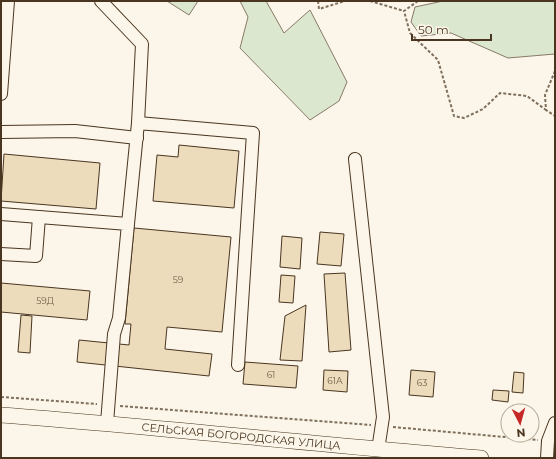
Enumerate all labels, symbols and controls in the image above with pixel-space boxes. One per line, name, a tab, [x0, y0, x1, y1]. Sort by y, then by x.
scale bar	[412, 16, 491, 42]
text: 50 m	[418, 22, 449, 37]
house number: 59	[173, 274, 184, 285]
house number: 59Д	[36, 295, 54, 306]
house number: 61	[267, 369, 275, 380]
house number: 61А	[327, 375, 343, 386]
house number: 63	[417, 377, 427, 388]
north arrow	[500, 403, 540, 443]
street label: СЕЛЬСКАЯ БОГОРОДСКАЯ УЛИЦА	[141, 420, 342, 453]
text: N	[516, 426, 526, 440]

